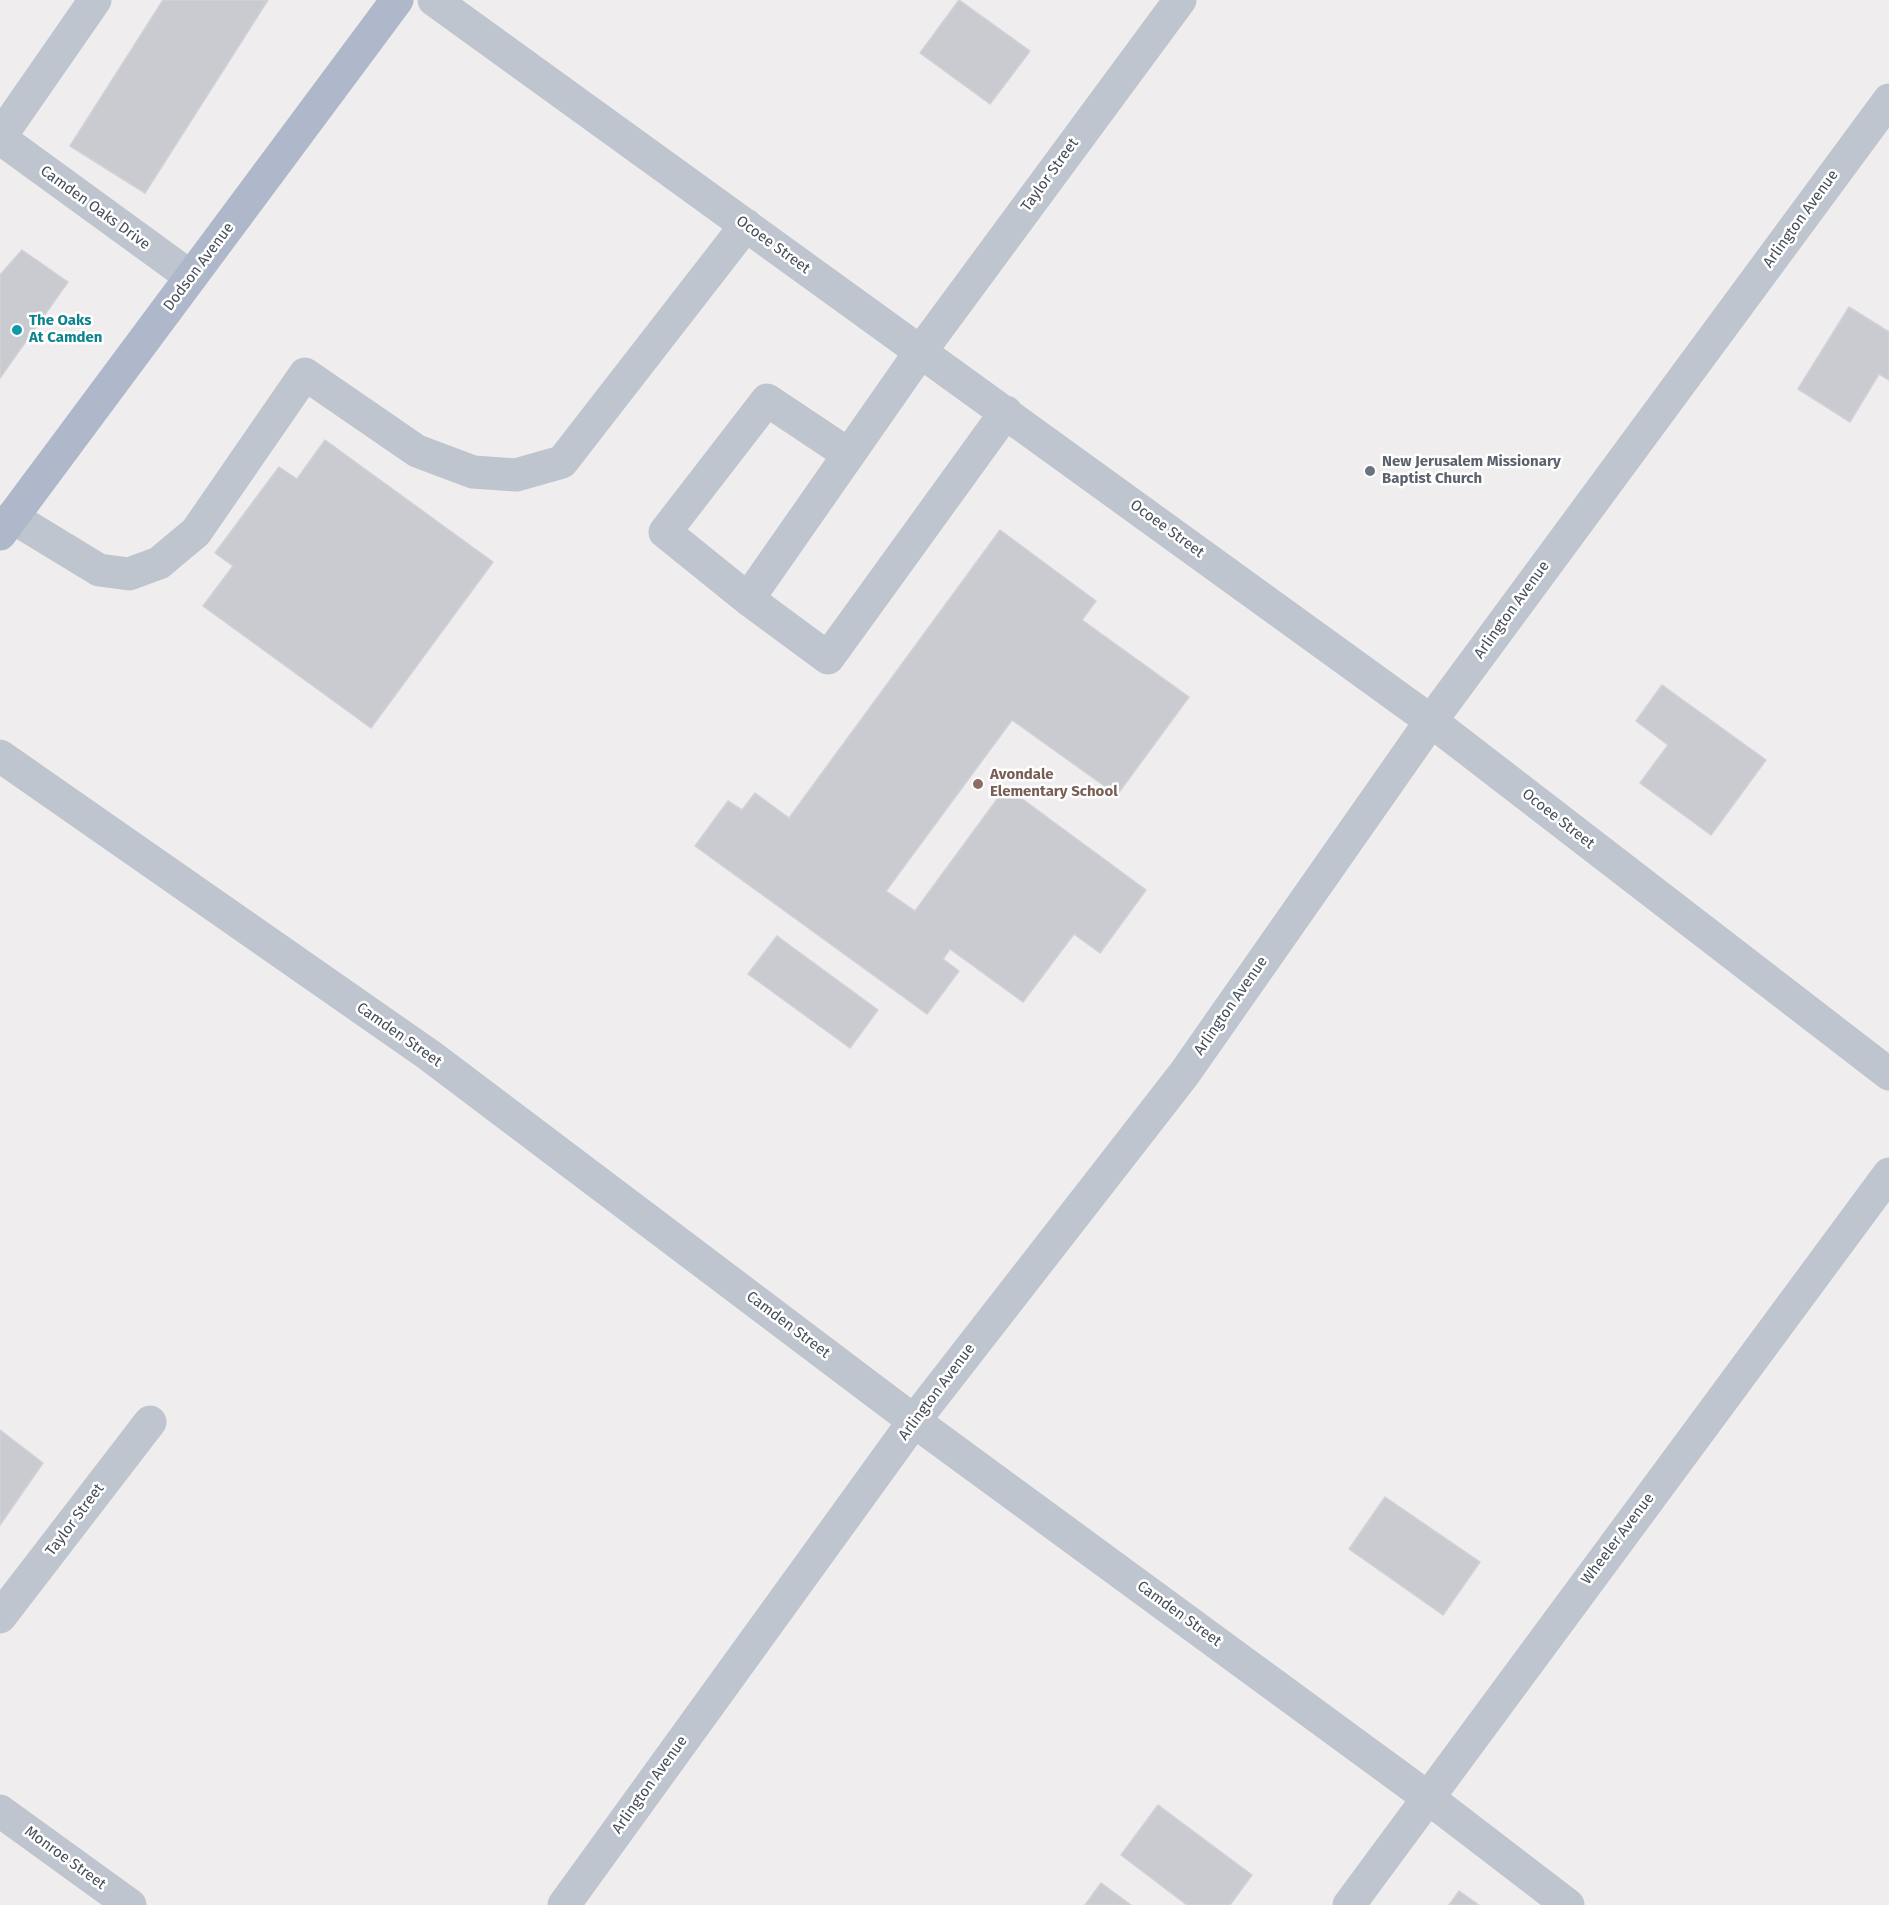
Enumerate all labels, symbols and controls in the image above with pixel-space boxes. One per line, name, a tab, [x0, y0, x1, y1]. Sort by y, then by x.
street label: Taylor Street	[1017, 135, 1083, 215]
street label: Camden Oaks Drive	[37, 162, 153, 254]
street label: Arlington Avenue	[1760, 167, 1842, 271]
street label: Ocoee Street	[733, 212, 813, 278]
street label: Dodson Avenue	[160, 219, 238, 315]
place label: The Oaks At Camden	[29, 312, 102, 347]
marker: The Oaks At Camden	[10, 323, 24, 337]
place label: New Jerusalem Missionary Baptist Church	[1382, 453, 1561, 488]
marker: New Jerusalem Missionary Baptist Church	[1363, 464, 1377, 478]
street label: Ocoee Street	[1127, 496, 1207, 562]
street label: Arlington Avenue	[1471, 558, 1553, 662]
place label: Avondale Elementary School	[990, 766, 1118, 801]
marker: Avondale Elementary School	[971, 777, 985, 791]
street label: Ocoee Street	[1518, 785, 1598, 853]
street label: Arlington Avenue	[1190, 953, 1272, 1059]
street label: Camden Street	[353, 999, 445, 1071]
street label: Camden Street	[743, 1288, 833, 1362]
street label: Arlington Avenue	[895, 1340, 979, 1444]
street label: Taylor Street	[42, 1480, 108, 1560]
street label: Wheeler Avenue	[1578, 1490, 1658, 1588]
street label: Camden Street	[1133, 1577, 1225, 1651]
street label: Arlington Avenue	[609, 1733, 691, 1837]
street label: Monroe Street	[21, 1822, 109, 1894]

